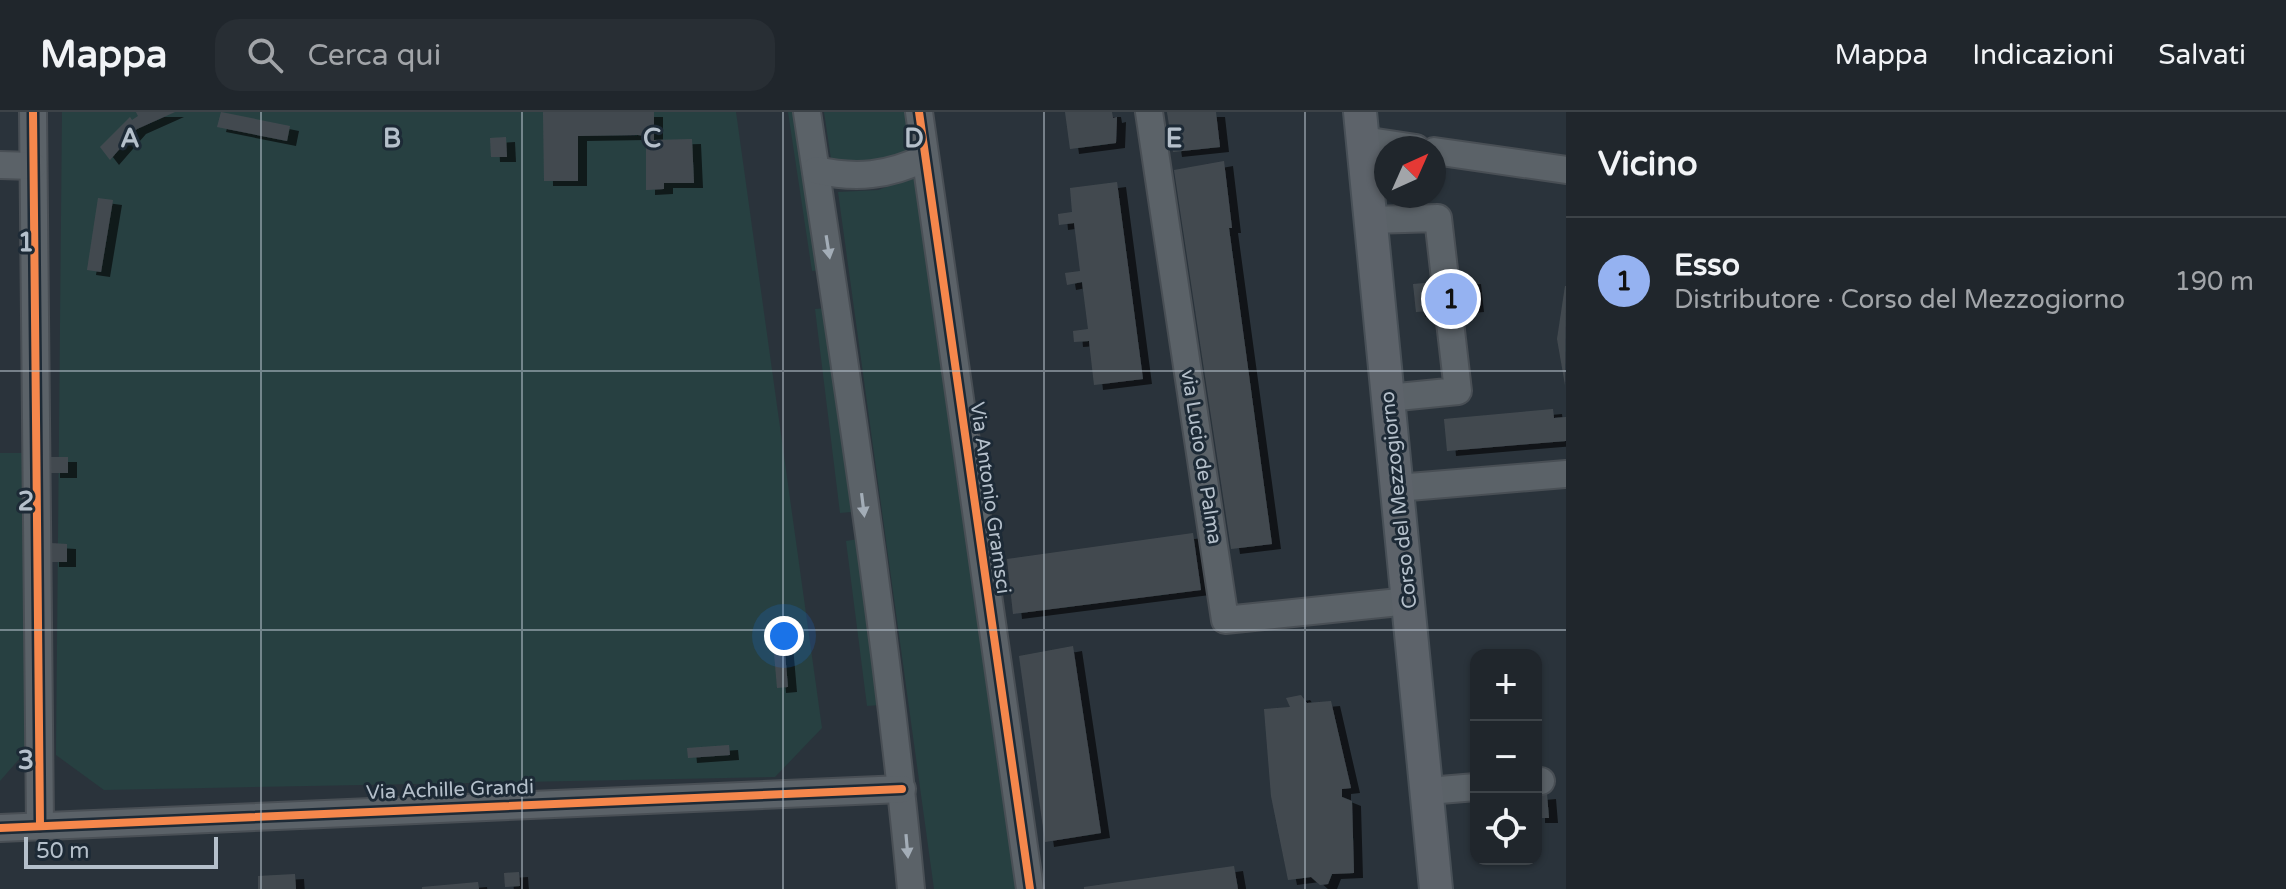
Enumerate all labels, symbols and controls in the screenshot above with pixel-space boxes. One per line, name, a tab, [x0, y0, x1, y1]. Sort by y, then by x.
search box	[215, 19, 775, 91]
text: Mappa	[40, 32, 167, 78]
icon: search	[243, 33, 287, 77]
text: Cerca qui	[307, 37, 441, 74]
text: Mappa	[1834, 38, 1928, 72]
text: Indicazioni	[1972, 38, 2114, 72]
text: Salvati	[2158, 38, 2246, 72]
text: A	[120, 123, 140, 154]
text: B	[383, 123, 401, 154]
text: C	[643, 123, 661, 154]
text: D	[904, 123, 924, 154]
text: E	[1166, 123, 1182, 154]
north arrow	[1374, 136, 1446, 208]
text: Vicino	[1598, 144, 1698, 185]
text: 1	[18, 227, 34, 258]
one-way arrow	[822, 235, 835, 260]
text: Esso	[1674, 247, 1740, 284]
text: 1	[1616, 266, 1632, 297]
text: 190 m	[2174, 266, 2254, 297]
pin: 1	[1425, 269, 1477, 329]
text: Distributore · Corso del Mezzogiorno	[1674, 284, 2125, 315]
street label: via Lucio de Palma	[1175, 368, 1227, 546]
street label: Corso del Mezzogiorno	[1376, 390, 1422, 610]
street label: Via Antonio Gramsci	[965, 400, 1015, 596]
text: 2	[18, 486, 34, 517]
one-way arrow	[857, 493, 870, 518]
your location	[764, 616, 804, 656]
map controls	[1470, 649, 1542, 865]
button: +	[1470, 649, 1542, 721]
button: −	[1470, 721, 1542, 793]
text: 3	[18, 745, 34, 776]
street label: Via Achille Grandi	[366, 775, 534, 805]
button: locate	[1470, 793, 1542, 865]
scale bar	[24, 833, 218, 869]
one-way arrow	[901, 834, 914, 859]
text: 50 m	[36, 838, 90, 864]

